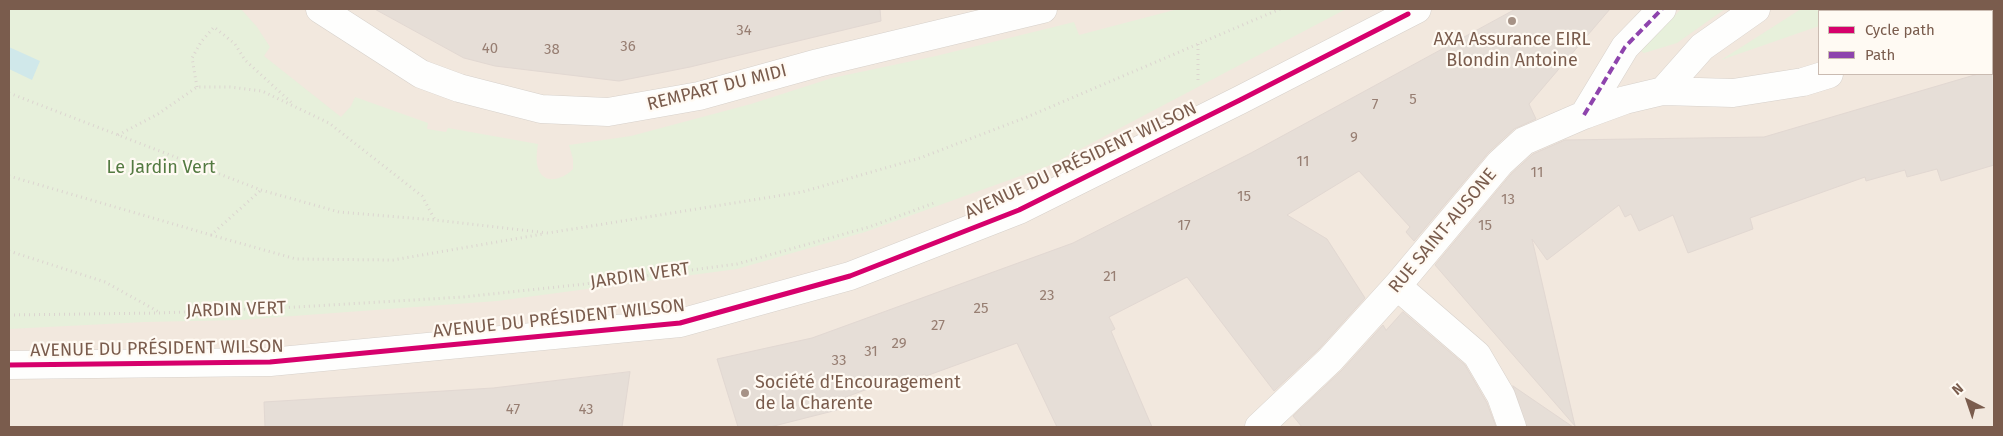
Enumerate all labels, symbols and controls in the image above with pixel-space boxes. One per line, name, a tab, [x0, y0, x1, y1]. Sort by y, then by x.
legend	[1818, 10, 1993, 75]
marker: AXA Assurance EIRL Blondin Antoine	[1506, 15, 1518, 27]
text: Cycle path	[1865, 21, 1935, 39]
house number: 34	[736, 22, 752, 40]
place label: AXA Assurance EIRL Blondin Antoine	[1434, 29, 1590, 72]
house number: 36	[620, 38, 636, 56]
house number: 40	[482, 40, 498, 58]
house number: 38	[544, 41, 560, 59]
text: Path	[1865, 46, 1895, 64]
street label: REMPART DU MIDI	[645, 60, 789, 116]
house number: 5	[1409, 91, 1417, 109]
house number: 7	[1372, 96, 1378, 114]
street label: AVENUE DU PRÉSIDENT WILSON	[962, 98, 1200, 224]
house number: 9	[1350, 129, 1358, 147]
house number: 11	[1297, 153, 1309, 171]
park label: Le Jardin Vert	[107, 157, 215, 179]
street label: RUE SAINT-AUSONE	[1384, 164, 1502, 298]
house number: 11	[1531, 164, 1543, 182]
house number: 15	[1237, 188, 1251, 206]
house number: 13	[1501, 191, 1515, 209]
house number: 17	[1177, 217, 1191, 235]
house number: 15	[1478, 217, 1492, 235]
street label: JARDIN VERT	[589, 258, 691, 294]
house number: 21	[1103, 268, 1117, 286]
house number: 23	[1040, 287, 1054, 305]
street label: AVENUE DU PRÉSIDENT WILSON	[432, 295, 686, 343]
street label: JARDIN VERT	[186, 297, 286, 323]
house number: 25	[974, 300, 988, 318]
house number: 27	[931, 317, 945, 335]
house number: 29	[891, 335, 907, 353]
street label: AVENUE DU PRÉSIDENT WILSON	[30, 336, 284, 362]
house number: 31	[864, 343, 878, 361]
house number: 33	[832, 352, 846, 370]
place label: Société d'Encouragement de la Charente	[755, 372, 961, 414]
north arrow	[1943, 376, 1993, 426]
text: N	[1949, 380, 1967, 399]
marker: Société d'Encouragement de la Charente	[739, 387, 751, 399]
house number: 47	[506, 401, 520, 419]
house number: 43	[578, 401, 594, 419]

